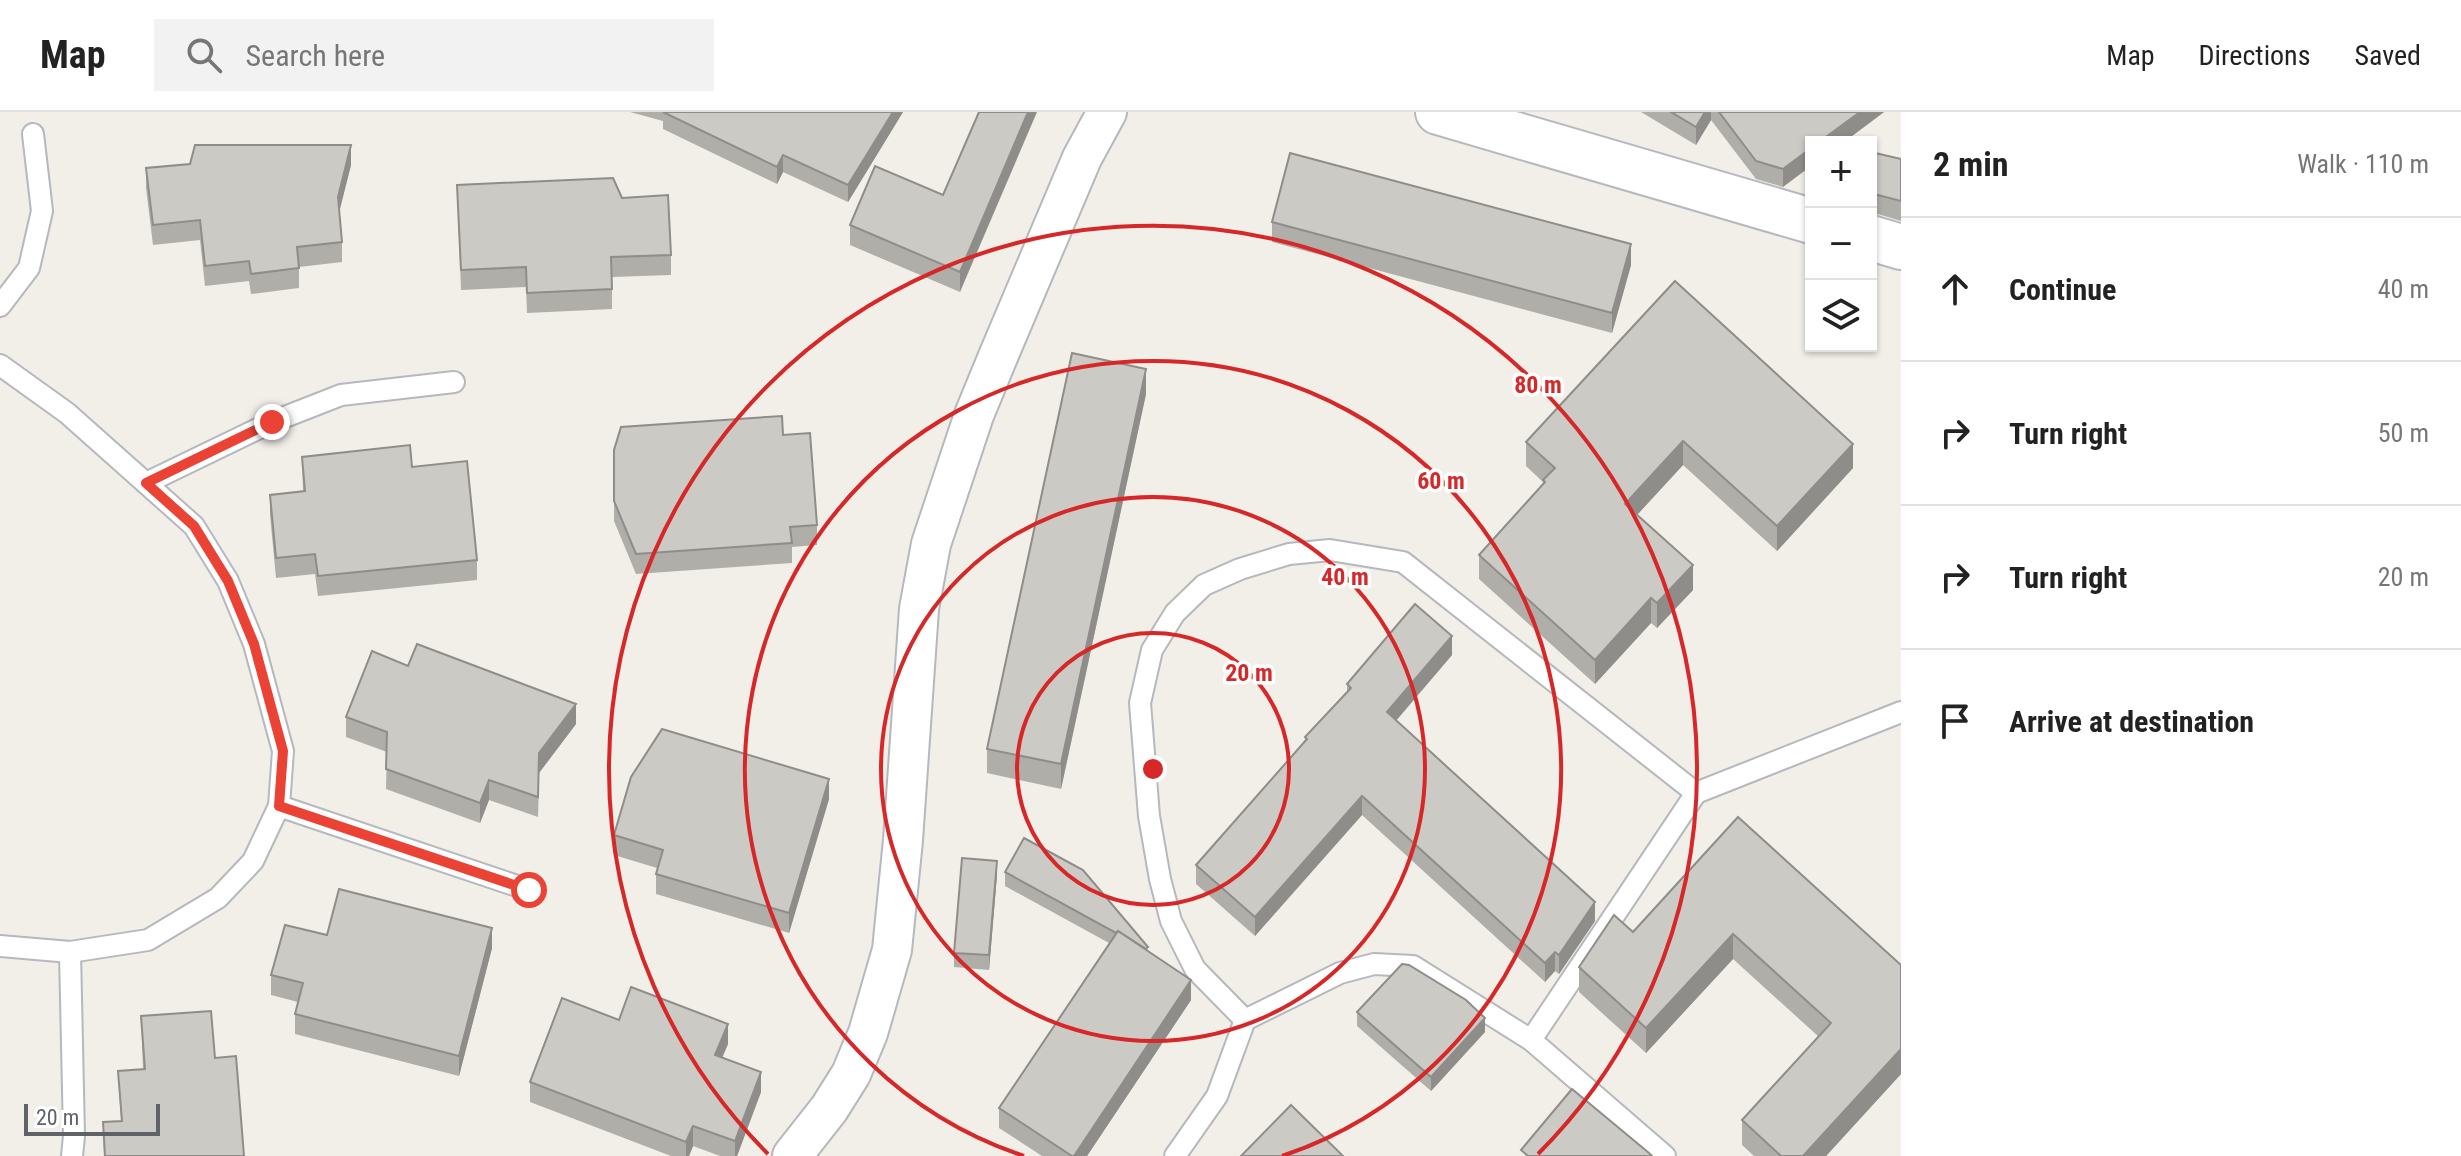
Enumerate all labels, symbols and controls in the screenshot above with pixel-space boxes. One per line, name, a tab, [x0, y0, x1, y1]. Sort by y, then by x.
search box	[154, 19, 714, 91]
text: Map	[40, 33, 106, 77]
icon: search	[182, 33, 226, 77]
text: Search here	[246, 38, 385, 73]
text: Map	[2106, 39, 2155, 72]
text: Directions	[2199, 39, 2310, 72]
text: Saved	[2354, 39, 2421, 72]
map controls	[1805, 136, 1877, 352]
button: +	[1805, 136, 1877, 208]
text: 2 min	[1933, 144, 2009, 184]
text: Walk · 110 m	[2297, 149, 2429, 179]
button: −	[1805, 208, 1877, 280]
icon: ahead	[1933, 267, 1977, 311]
text: Continue	[2009, 272, 2116, 307]
text: 40 m	[2378, 274, 2429, 304]
button: layers	[1805, 280, 1877, 352]
text: 80 m	[1514, 371, 1562, 399]
route end	[254, 404, 290, 440]
icon: right	[1933, 411, 1977, 455]
text: Turn right	[2009, 416, 2127, 451]
text: 50 m	[2378, 418, 2429, 448]
text: 60 m	[1417, 467, 1465, 495]
icon: right	[1933, 555, 1977, 599]
text: Turn right	[2009, 560, 2127, 595]
text: 20 m	[2378, 562, 2429, 592]
text: 40 m	[1321, 563, 1369, 591]
text: 20 m	[1225, 659, 1273, 687]
icon: arrive	[1933, 699, 1977, 743]
text: Arrive at destination	[2009, 704, 2254, 739]
centre of rings	[1139, 755, 1167, 783]
route start	[511, 872, 547, 908]
scale bar	[24, 1100, 160, 1136]
text: 20 m	[36, 1105, 79, 1130]

